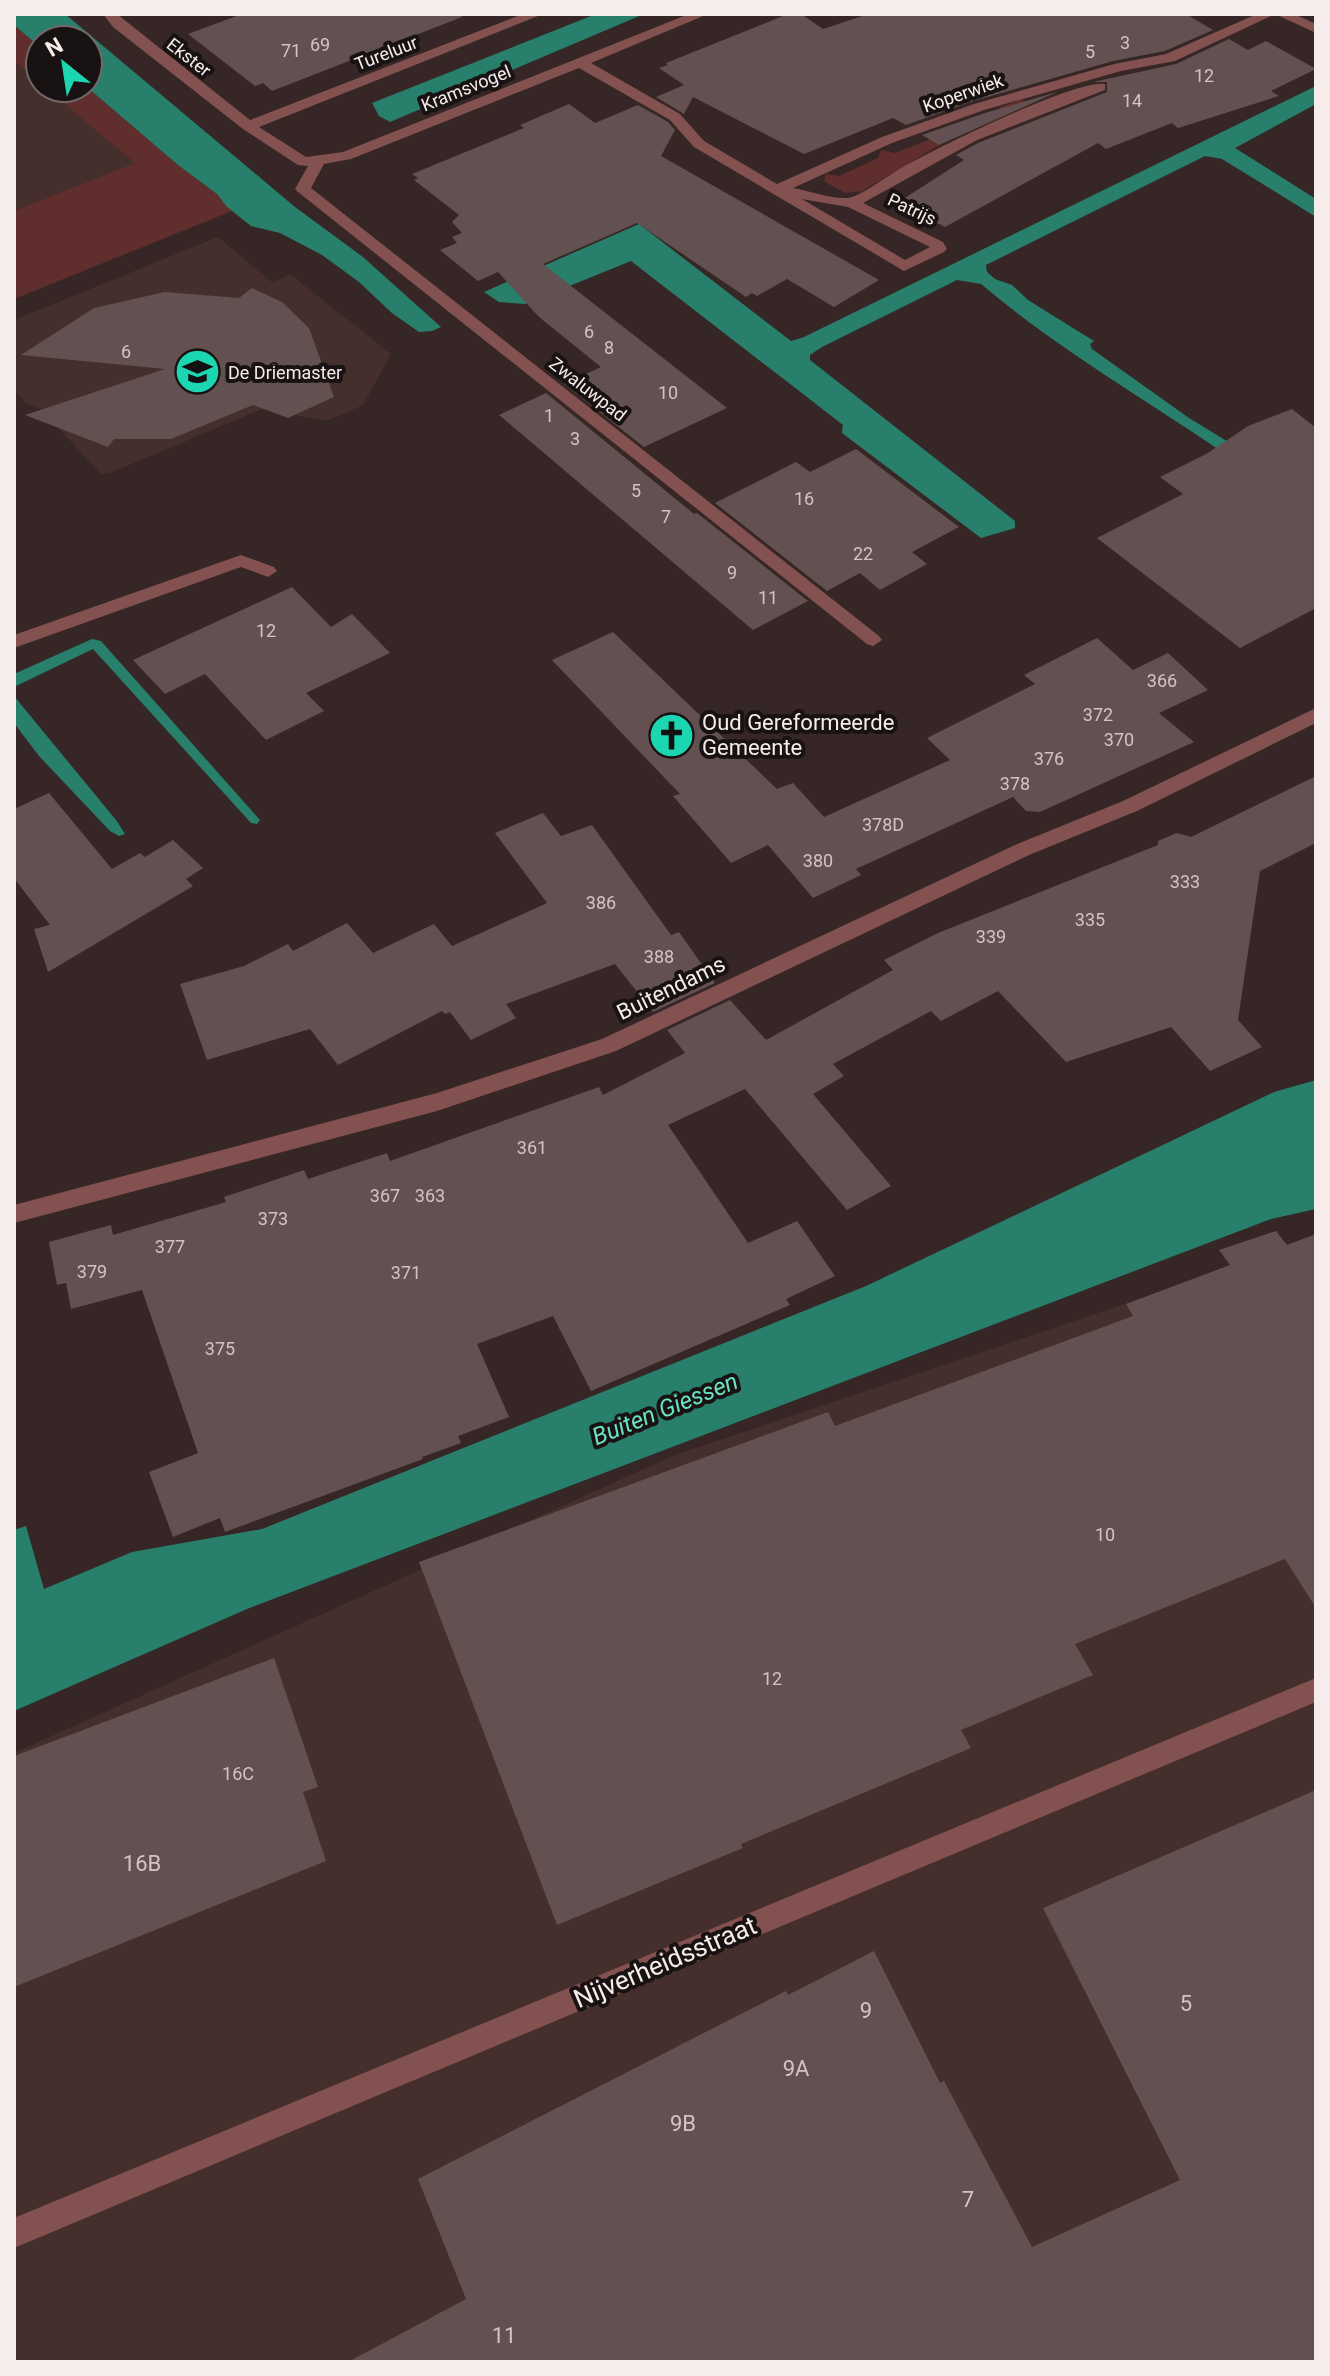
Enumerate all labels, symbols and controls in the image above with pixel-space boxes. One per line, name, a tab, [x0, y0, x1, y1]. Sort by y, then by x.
north arrow	[24, 24, 104, 104]
street label: Tureluur	[352, 31, 420, 75]
text: N	[41, 32, 67, 62]
house number: 3	[1120, 32, 1130, 53]
street label: Ekster	[163, 33, 215, 81]
house number: 69	[310, 34, 330, 55]
house number: 71	[281, 40, 301, 61]
house number: 5	[1085, 41, 1095, 62]
street label: Kramsvogel	[418, 61, 514, 115]
house number: 12	[1194, 65, 1214, 86]
street label: Koperwiek	[920, 69, 1007, 117]
house number: 14	[1122, 90, 1142, 111]
street label: Patrijs	[884, 189, 940, 229]
house number: 6	[584, 321, 594, 342]
house number: 8	[604, 337, 614, 358]
house number: 6	[121, 341, 131, 362]
school or university icon: De Driemaster	[173, 348, 221, 396]
street label: Zwaluwpad	[545, 352, 631, 426]
place label: De Driemaster	[228, 362, 342, 383]
house number: 10	[658, 382, 678, 403]
house number: 1	[544, 405, 554, 426]
house number: 3	[570, 428, 580, 449]
house number: 5	[631, 480, 641, 501]
house number: 16	[794, 488, 814, 509]
house number: 7	[661, 506, 671, 527]
house number: 22	[853, 543, 873, 564]
house number: 9	[727, 562, 737, 583]
house number: 11	[758, 587, 778, 608]
house number: 12	[256, 620, 276, 641]
house number: 366	[1147, 670, 1177, 691]
house number: 372	[1083, 704, 1113, 725]
place label: Oud Gereformeerde Gemeente	[702, 710, 894, 760]
church icon: Oud Gereformeerde Gemeente	[647, 711, 695, 759]
house number: 370	[1104, 729, 1134, 750]
house number: 376	[1034, 748, 1064, 769]
house number: 378	[1000, 773, 1030, 794]
house number: 378D	[862, 814, 904, 835]
house number: 380	[803, 850, 833, 871]
house number: 333	[1170, 871, 1200, 892]
house number: 386	[586, 892, 616, 913]
house number: 335	[1075, 909, 1105, 930]
house number: 339	[976, 926, 1006, 947]
house number: 388	[644, 946, 674, 967]
street label: Buitendams	[613, 951, 729, 1025]
house number: 361	[517, 1137, 547, 1158]
house number: 367	[370, 1185, 400, 1206]
house number: 363	[415, 1185, 445, 1206]
house number: 373	[258, 1208, 288, 1229]
house number: 377	[155, 1236, 185, 1257]
house number: 379	[77, 1261, 107, 1282]
house number: 371	[391, 1262, 421, 1283]
house number: 375	[205, 1338, 235, 1359]
water label: Buiten Giessen	[588, 1367, 742, 1451]
house number: 10	[1095, 1524, 1115, 1545]
house number: 12	[762, 1668, 782, 1689]
house number: 16C	[222, 1763, 254, 1784]
house number: 16B	[123, 1851, 161, 1876]
street label: Nijverheidsstraat	[569, 1910, 761, 2014]
house number: 5	[1180, 1991, 1192, 2016]
house number: 9	[860, 1998, 872, 2023]
house number: 9A	[783, 2056, 810, 2081]
house number: 9B	[670, 2111, 696, 2136]
house number: 7	[962, 2187, 974, 2212]
house number: 11	[492, 2323, 516, 2348]

